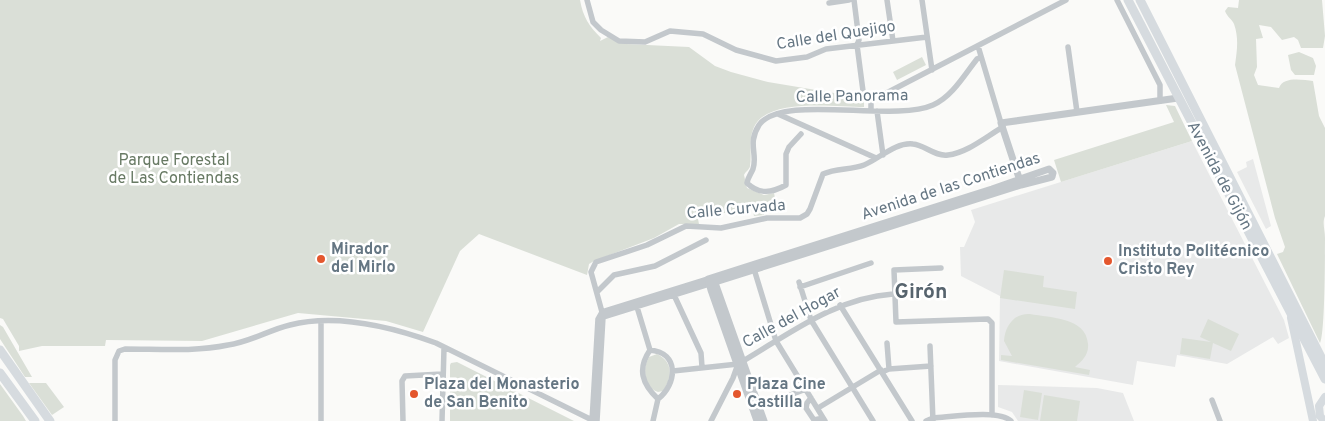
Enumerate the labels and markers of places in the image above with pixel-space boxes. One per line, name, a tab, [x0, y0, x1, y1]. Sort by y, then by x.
place label: Mirador del Mirlo	[331, 240, 396, 278]
place label: Instituto Politécnico Cristo Rey	[1118, 242, 1269, 280]
marker: Mirador del Mirlo	[315, 253, 327, 265]
marker: Instituto Politécnico Cristo Rey	[1102, 255, 1114, 267]
place label: Plaza del Monasterio de San Benito	[424, 375, 579, 413]
place label: Plaza Cine Castilla	[747, 375, 826, 413]
marker: Plaza del Monasterio de San Benito	[408, 388, 420, 400]
marker: Plaza Cine Castilla	[731, 388, 743, 400]

